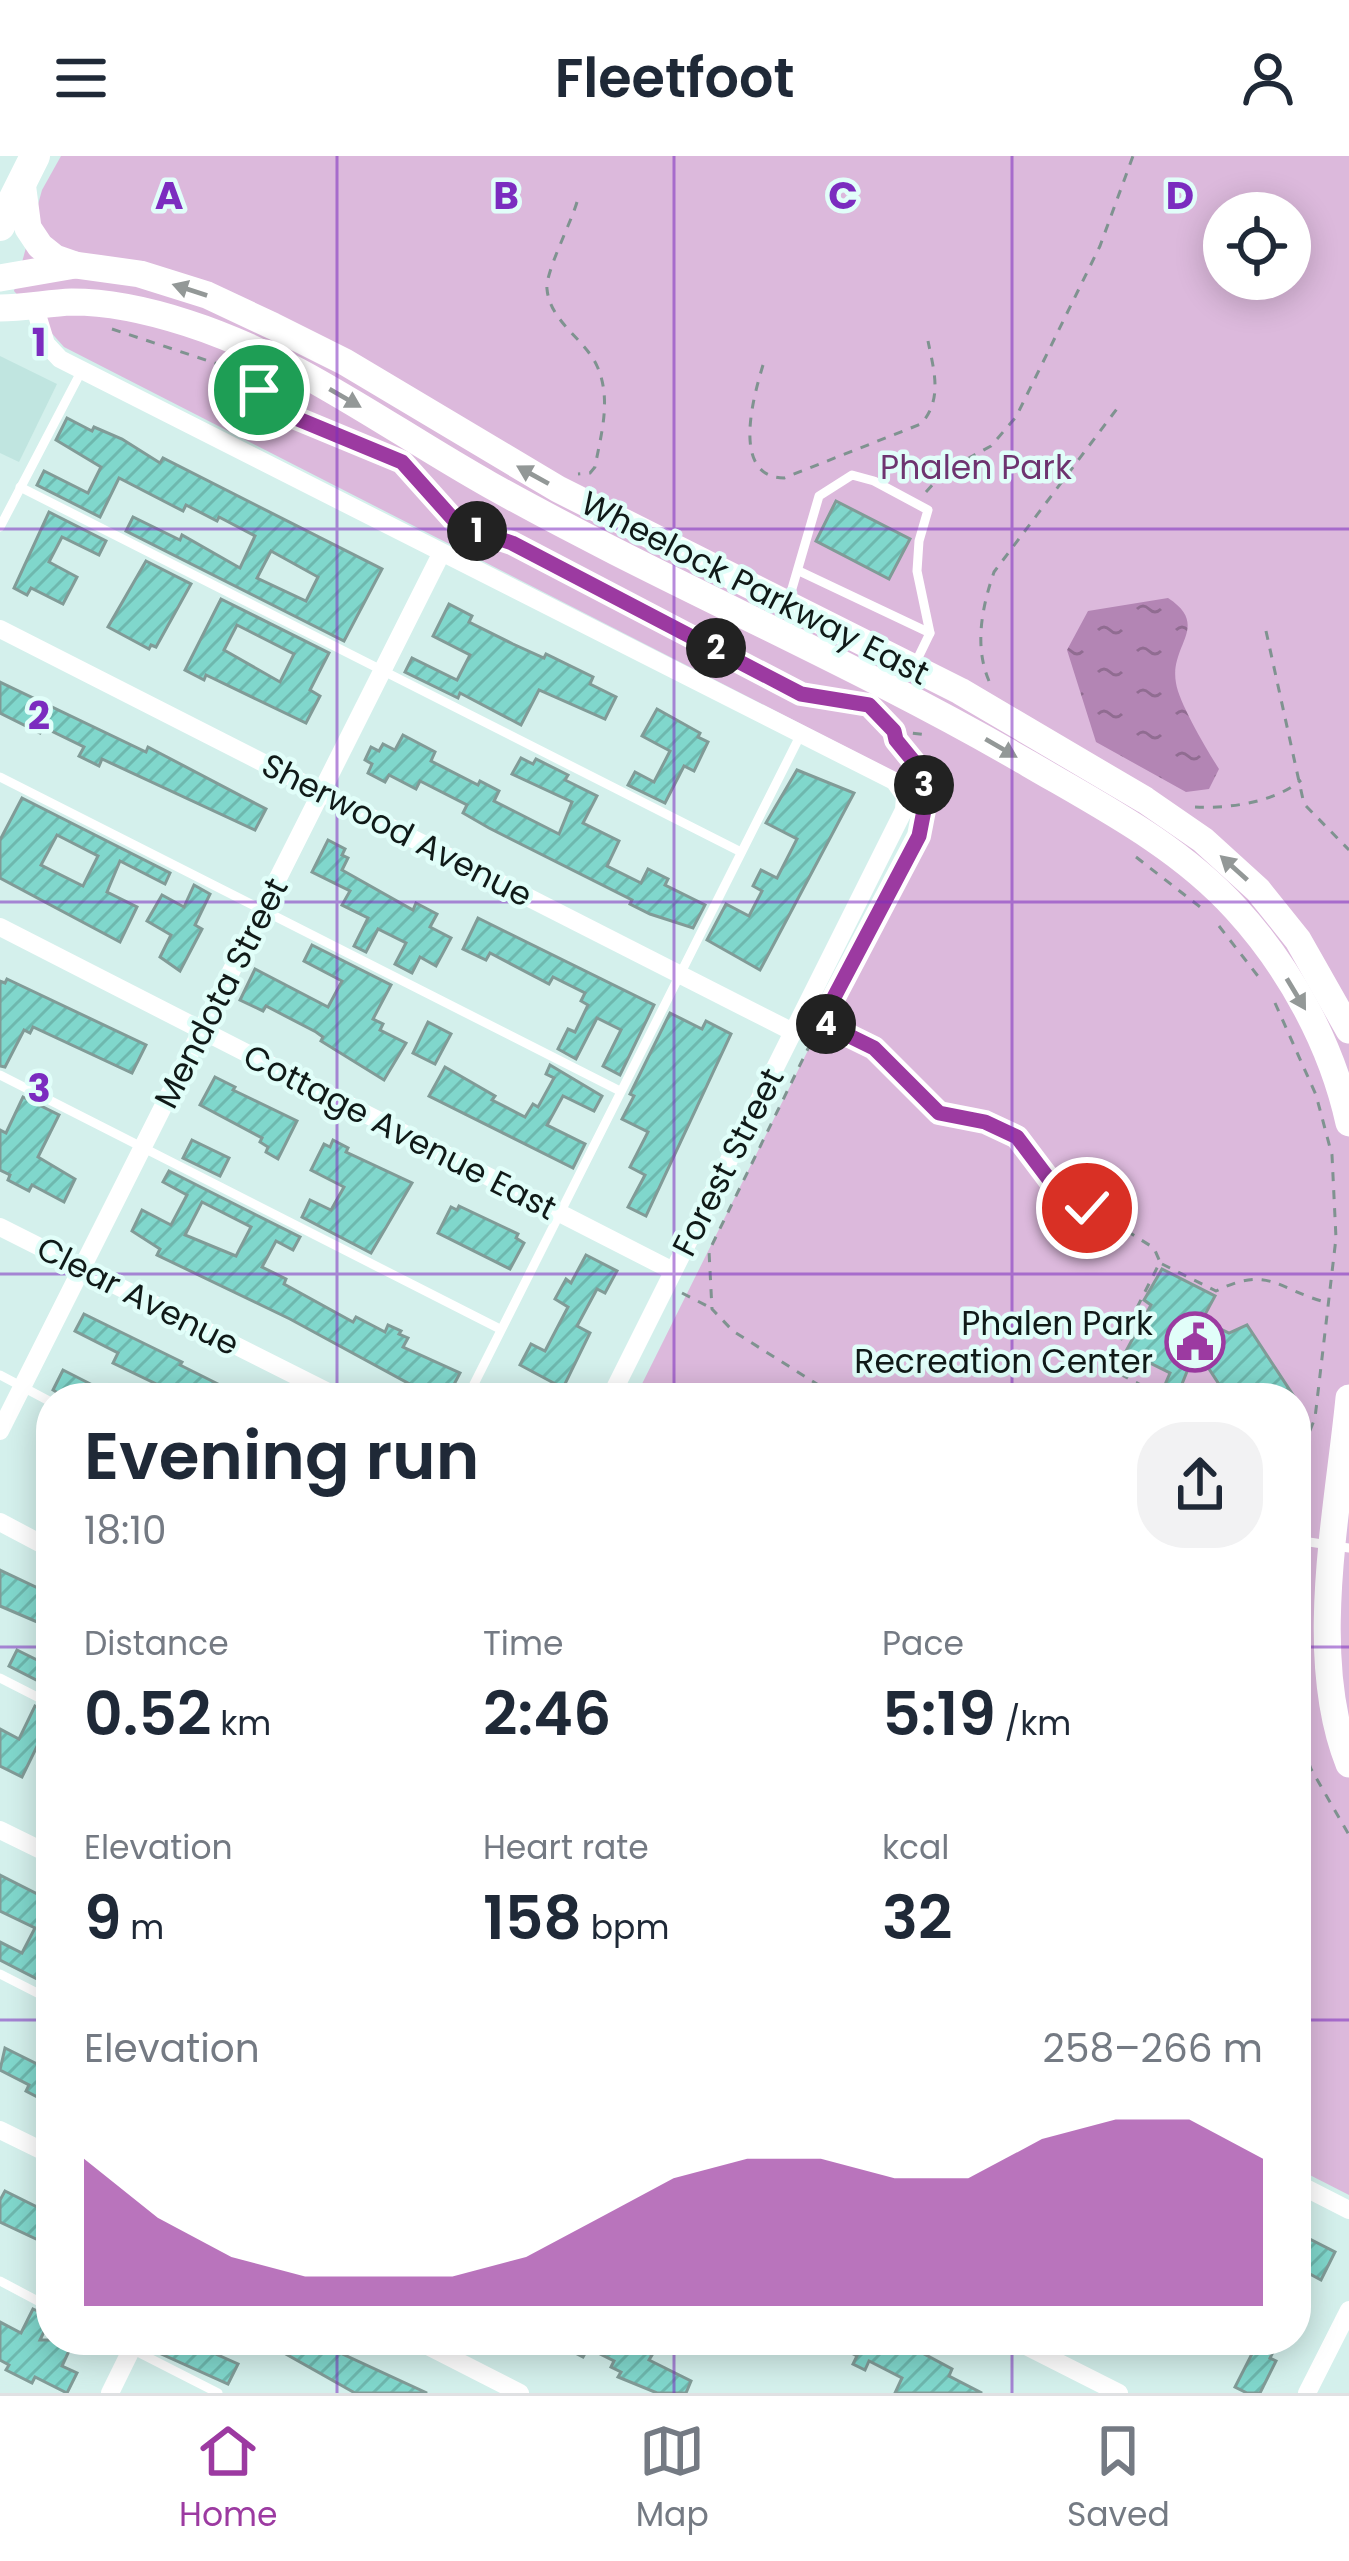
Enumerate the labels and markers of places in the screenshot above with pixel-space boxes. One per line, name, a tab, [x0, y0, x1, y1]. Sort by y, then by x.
pin	[208, 339, 310, 441]
pin: 1	[447, 501, 507, 561]
pin: 2	[686, 618, 746, 678]
pin: 3	[894, 755, 954, 815]
pin: 4	[796, 994, 856, 1054]
pin	[1036, 1157, 1138, 1259]
place label: Phalen Park Recreation Center	[854, 1300, 1153, 1385]
public building icon: Phalen Park Recreation Center	[1164, 1311, 1226, 1373]

